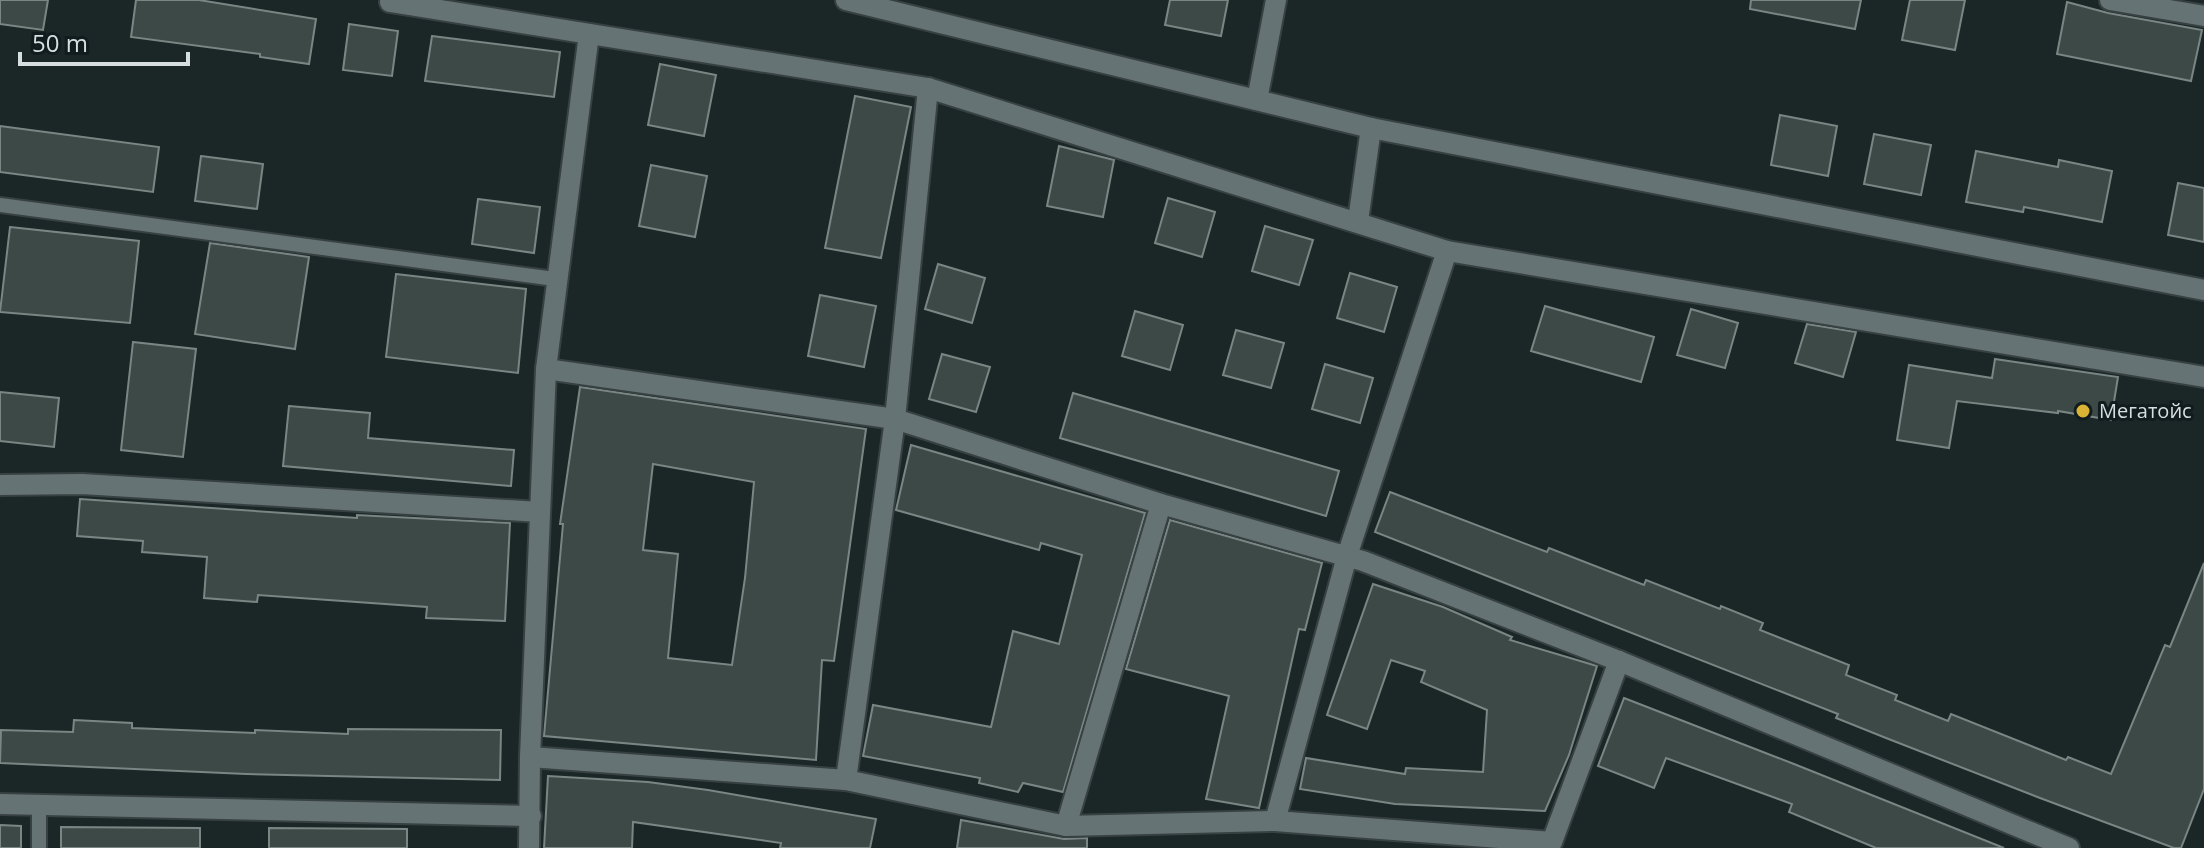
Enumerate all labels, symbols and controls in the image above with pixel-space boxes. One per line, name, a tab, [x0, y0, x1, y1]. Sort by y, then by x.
scale bar	[20, 16, 188, 66]
text: 50 m	[32, 26, 88, 59]
place label: Мегатойс	[2099, 397, 2192, 424]
marker: Мегатойс	[2074, 402, 2092, 420]

